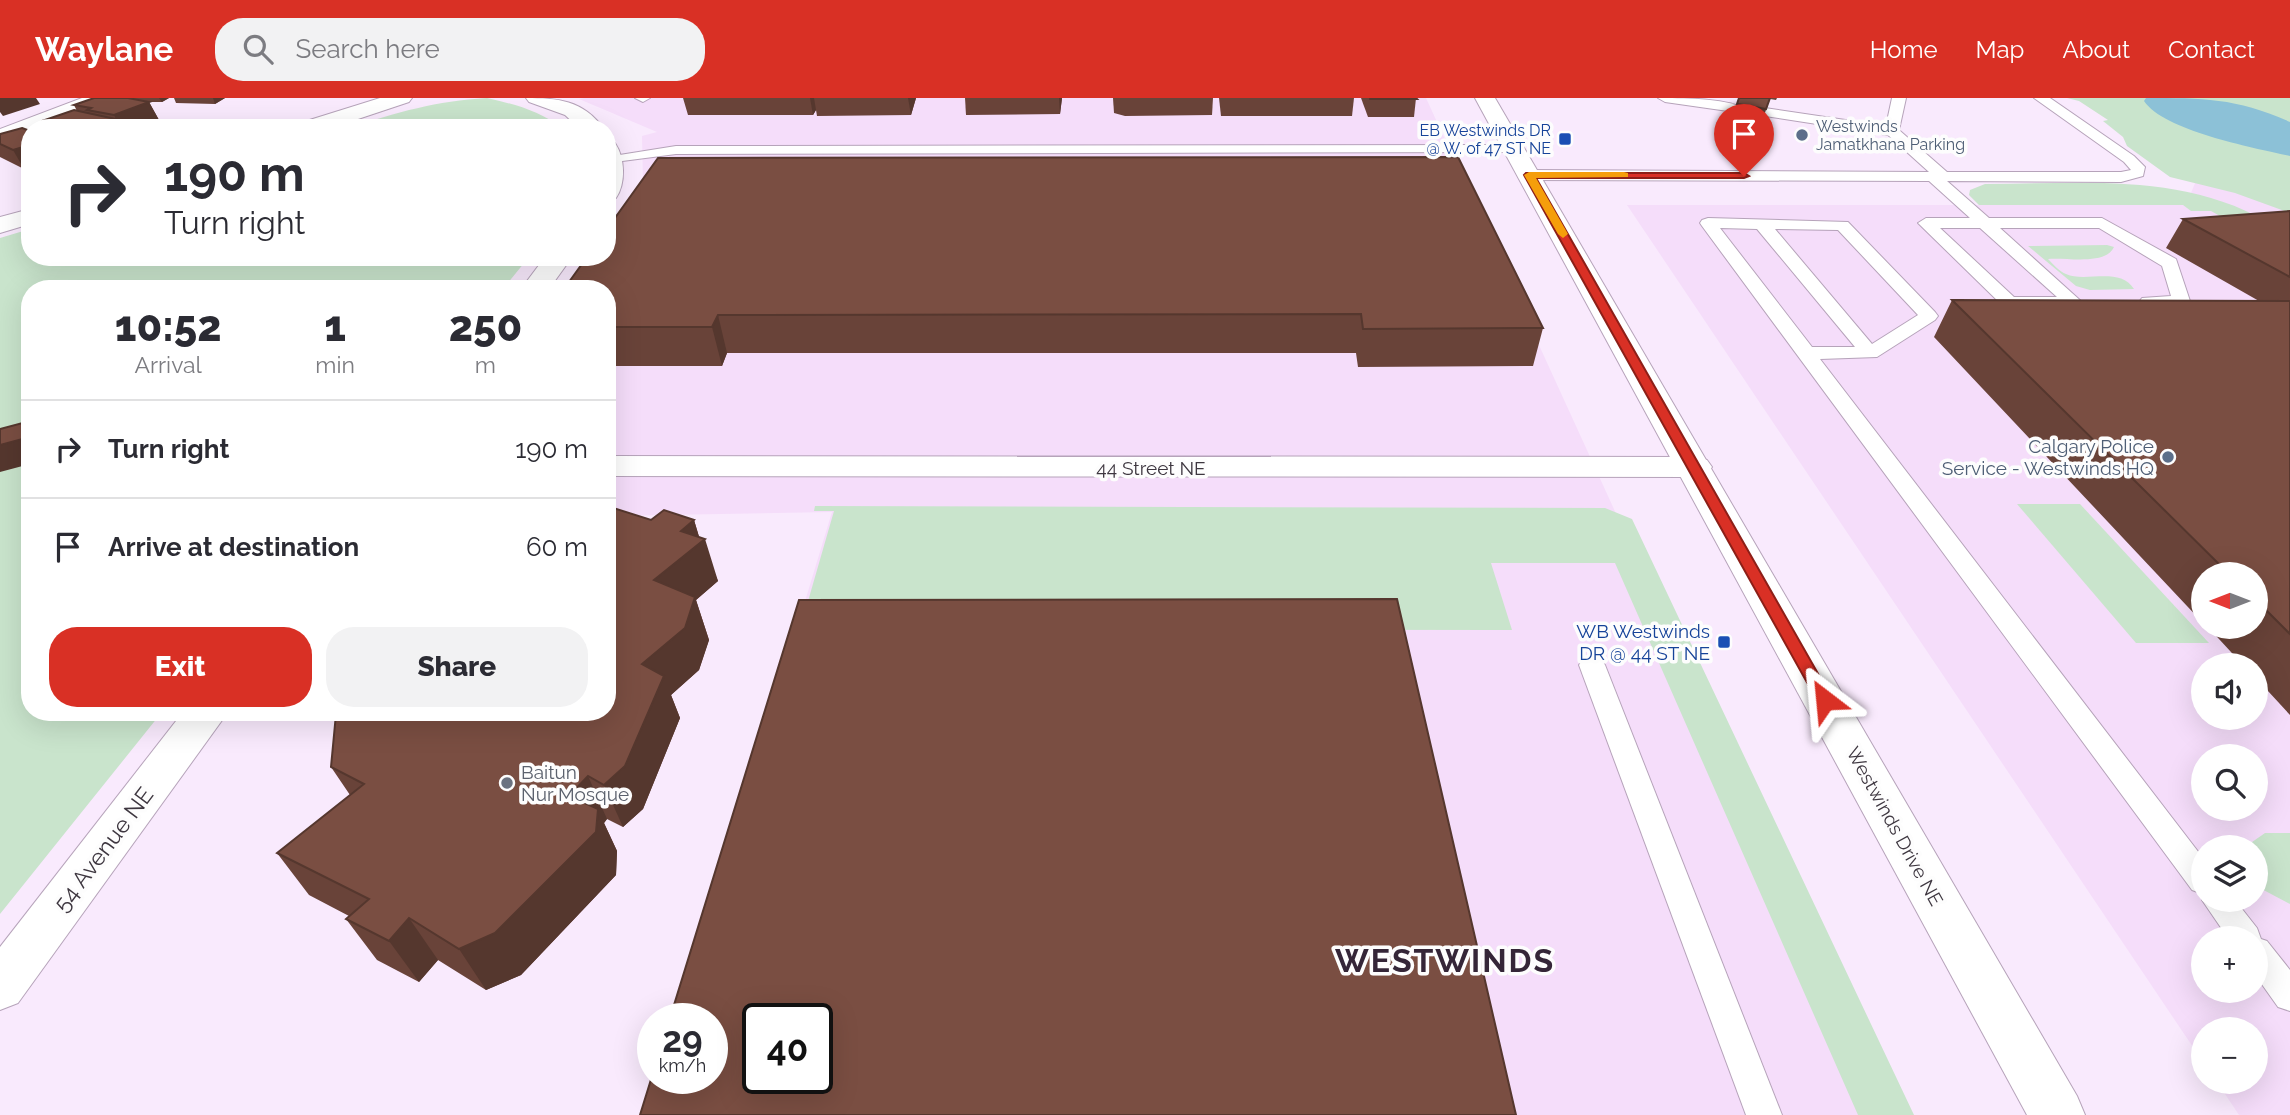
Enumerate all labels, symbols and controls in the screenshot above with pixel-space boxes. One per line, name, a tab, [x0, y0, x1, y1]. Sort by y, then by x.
search box	[215, 18, 705, 81]
text: Waylane	[35, 30, 173, 69]
icon: search	[239, 30, 277, 68]
text: Search here	[295, 34, 440, 64]
text: Home	[1870, 35, 1938, 64]
text: Map	[1976, 35, 2024, 64]
text: About	[2062, 35, 2130, 64]
text: Contact	[2168, 35, 2255, 64]
pin	[1714, 104, 1774, 176]
icon: arrive	[1725, 115, 1763, 153]
place label: Westwinds Jamatkhana Parking	[1816, 117, 1965, 154]
place label: EB Westwinds DR @ W. of 47 ST NE	[1419, 121, 1551, 158]
marker: Westwinds Jamatkhana Parking	[1794, 127, 1810, 143]
marker: EB Westwinds DR @ W. of 47 ST NE	[1557, 131, 1573, 147]
text: 190 m	[164, 145, 305, 202]
icon: right	[49, 147, 140, 238]
text: Turn right	[164, 204, 305, 241]
text: 10:52	[115, 302, 222, 351]
text: 1	[324, 302, 346, 351]
text: 250	[449, 302, 522, 351]
text: Arrival	[134, 351, 202, 378]
text: min	[315, 351, 355, 378]
text: m	[475, 351, 496, 378]
icon: right	[49, 430, 87, 468]
text: Turn right	[108, 434, 229, 464]
text: 190 m	[515, 434, 588, 464]
place label: Calgary Police Service - Westwinds HQ	[1942, 435, 2154, 479]
marker: Calgary Police Service - Westwinds HQ	[2160, 449, 2176, 465]
street label: 44 Street NE	[1096, 457, 1206, 479]
icon: arrive	[49, 528, 87, 566]
text: Arrive at destination	[108, 532, 359, 562]
text: 60 m	[526, 532, 588, 562]
north arrow	[2191, 562, 2268, 639]
map controls	[2191, 562, 2268, 1094]
place label: WB Westwinds DR @ 44 ST NE	[1576, 620, 1710, 664]
button: Exit	[49, 627, 312, 707]
button: Share	[326, 627, 588, 707]
marker: WB Westwinds DR @ 44 ST NE	[1716, 634, 1732, 650]
button: sound	[2191, 653, 2268, 730]
position arrow	[1788, 663, 1862, 737]
street label: Westwinds Drive NE	[1842, 743, 1948, 909]
button: search	[2191, 744, 2268, 821]
place label: Baitun Nur Mosque	[521, 761, 629, 805]
marker: Baitun Nur Mosque	[499, 775, 515, 791]
street label: 54 Avenue NE	[48, 782, 158, 916]
button: layers	[2191, 835, 2268, 912]
button: +	[2191, 926, 2268, 1003]
district label: WESTWINDS	[1335, 942, 1555, 979]
speed limit sign: 40	[742, 1003, 833, 1094]
button: −	[2191, 1017, 2268, 1094]
text: 29	[662, 1019, 703, 1060]
text: km/h	[659, 1055, 706, 1076]

